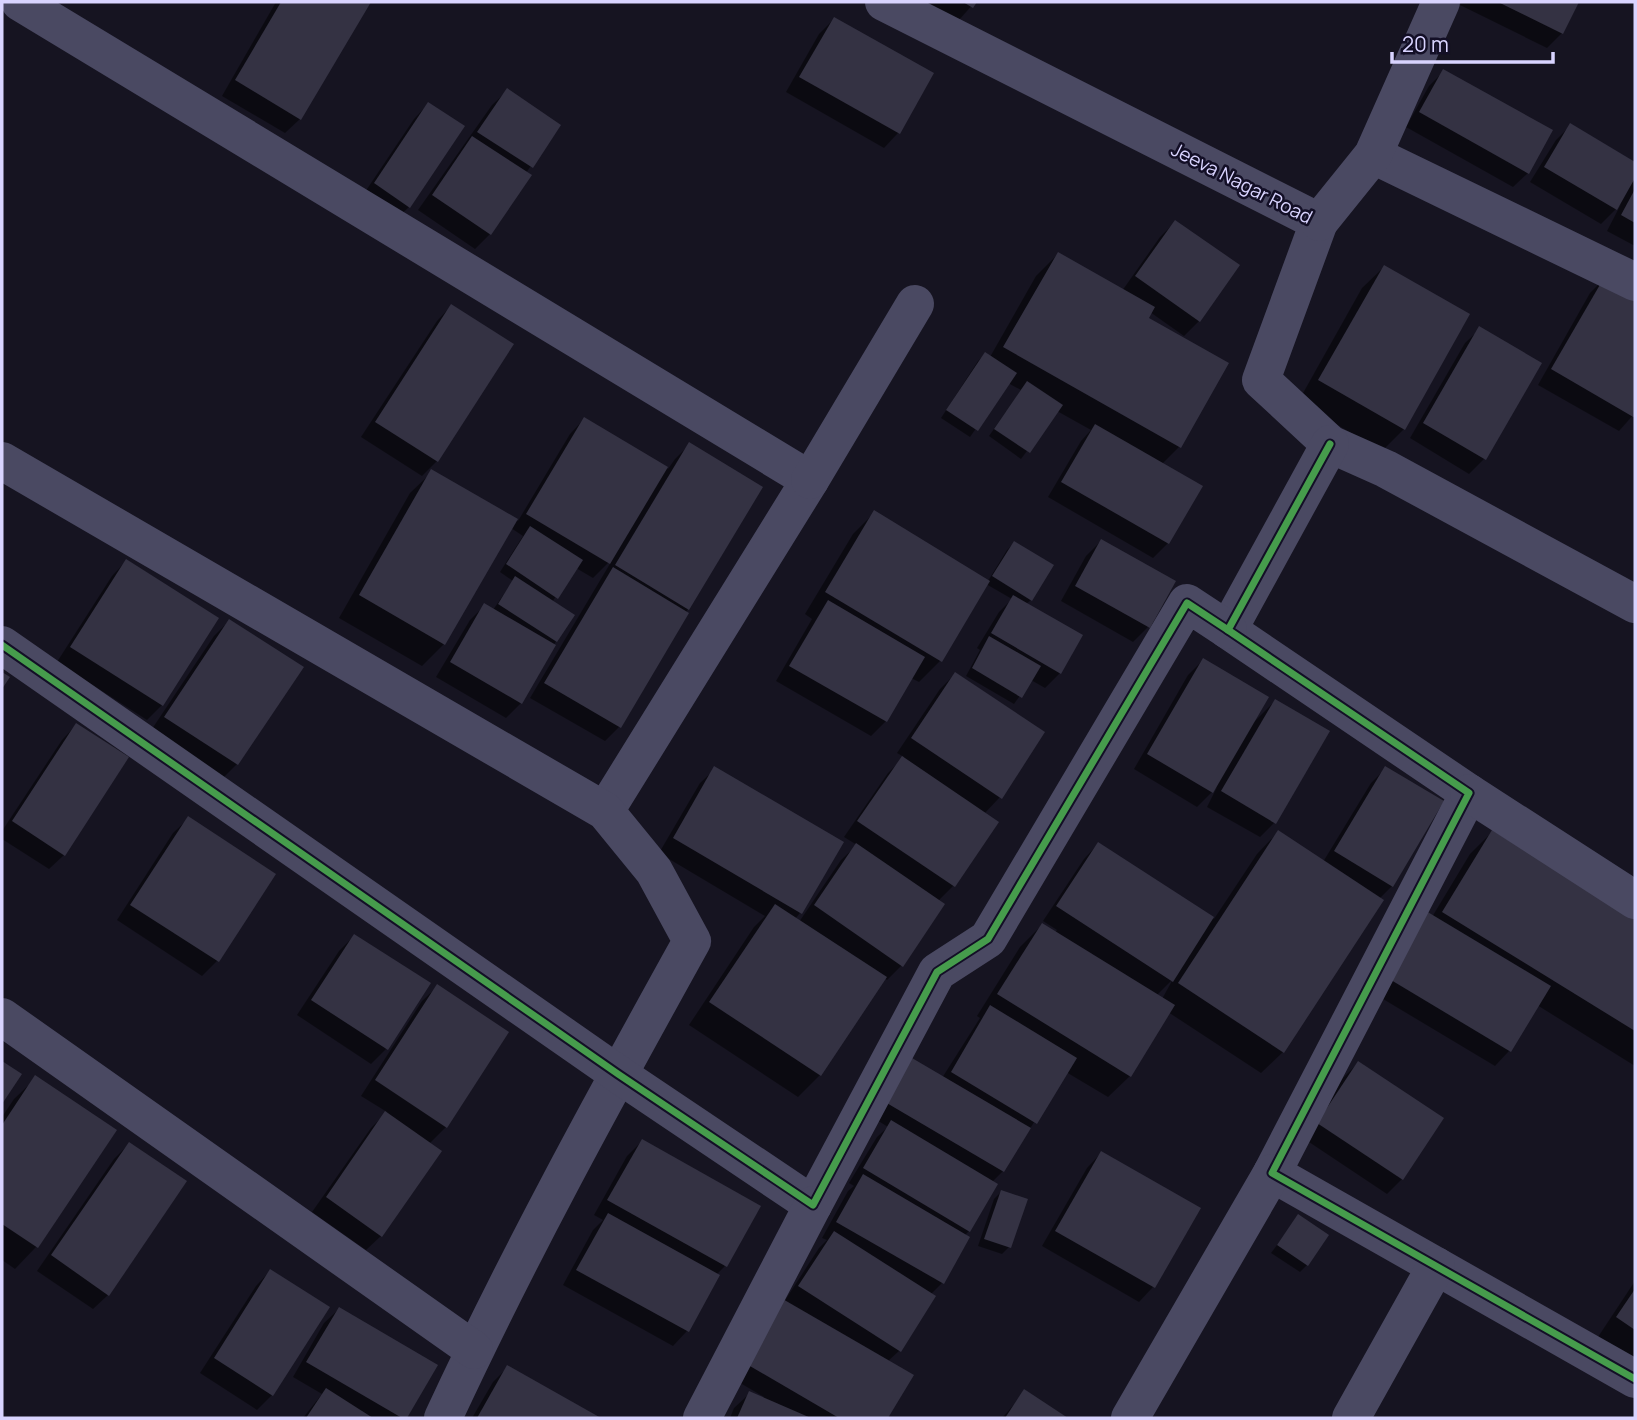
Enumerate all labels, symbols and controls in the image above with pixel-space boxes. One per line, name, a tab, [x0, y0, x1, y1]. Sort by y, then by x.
scale bar	[1392, 21, 1553, 65]
text: 20 m	[1402, 30, 1449, 58]
street label: Jeeva Nagar Road	[1167, 136, 1317, 230]

